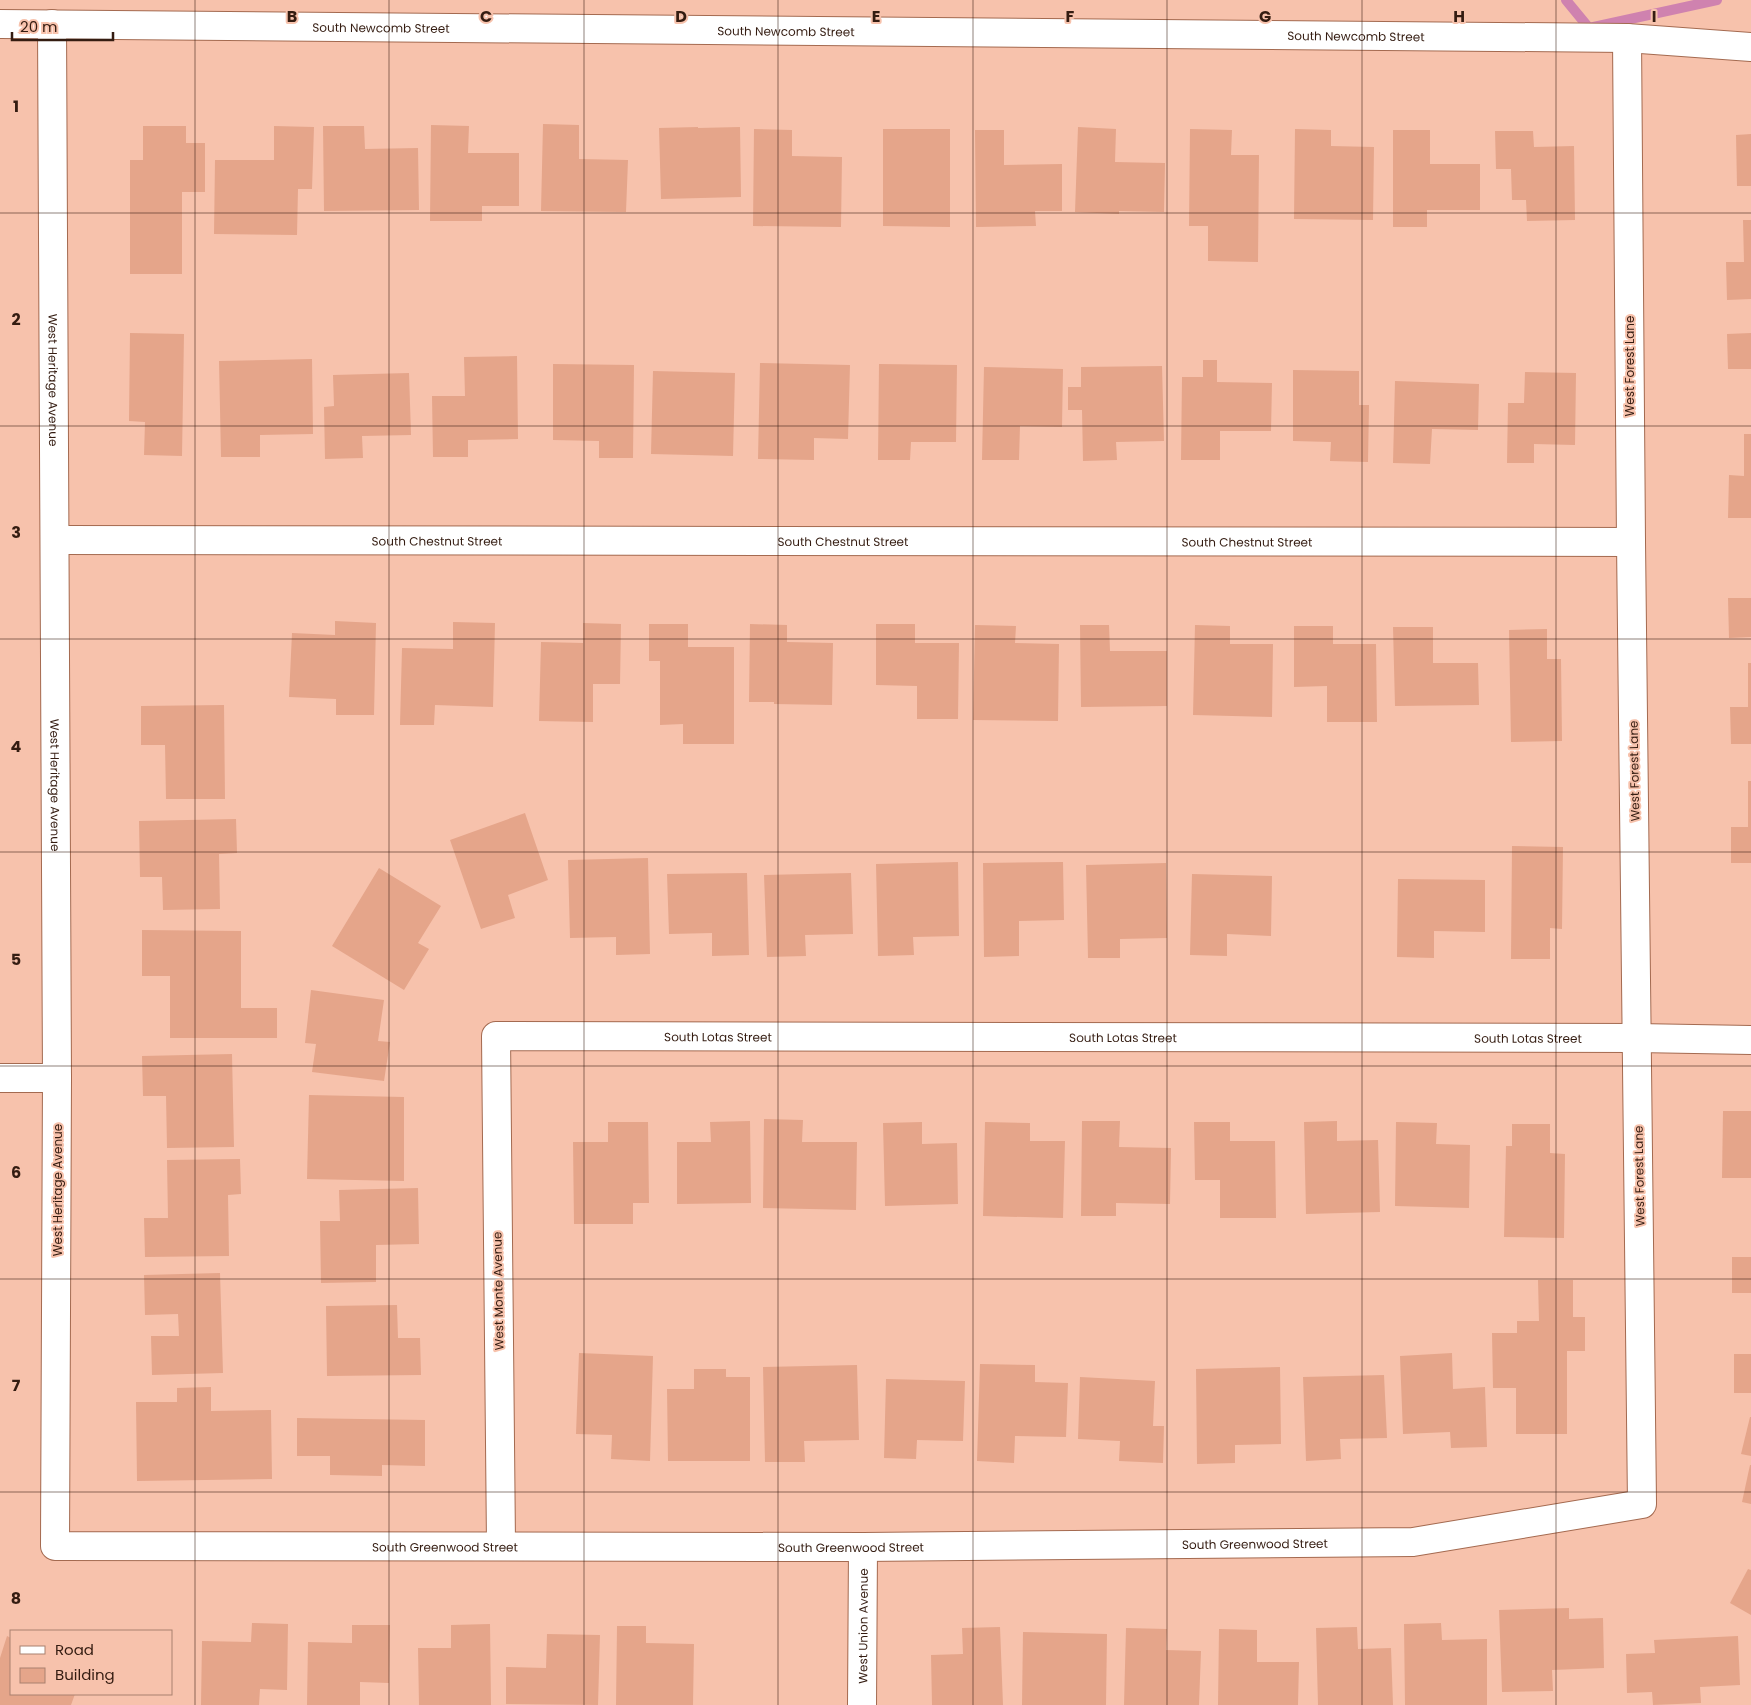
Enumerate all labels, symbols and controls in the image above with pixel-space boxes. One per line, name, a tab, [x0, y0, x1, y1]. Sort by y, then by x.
text: B	[287, 5, 297, 28]
text: C	[480, 5, 492, 28]
text: D	[675, 5, 687, 28]
text: E	[872, 5, 880, 28]
text: F	[1066, 5, 1075, 28]
text: G	[1259, 5, 1271, 28]
text: H	[1453, 5, 1465, 28]
text: I	[1652, 5, 1656, 28]
scale bar	[12, 10, 114, 42]
text: 20 m	[20, 16, 58, 37]
street label: South Newcomb Street	[312, 18, 450, 36]
street label: South Newcomb Street	[717, 22, 855, 40]
street label: South Newcomb Street	[1287, 27, 1425, 45]
text: 1	[13, 95, 19, 118]
text: 2	[11, 308, 21, 331]
street label: West Heritage Avenue	[45, 314, 63, 446]
street label: West Forest Lane	[1621, 316, 1638, 416]
text: 3	[11, 521, 21, 544]
street label: South Chestnut Street	[372, 532, 502, 549]
street label: South Chestnut Street	[778, 532, 908, 550]
street label: South Chestnut Street	[1182, 533, 1312, 550]
street label: West Heritage Avenue	[47, 719, 64, 851]
street label: West Forest Lane	[1625, 720, 1643, 822]
text: 4	[11, 735, 22, 758]
text: 5	[11, 948, 21, 971]
street label: South Lotas Street	[664, 1028, 772, 1045]
street label: South Lotas Street	[1069, 1029, 1177, 1046]
street label: South Lotas Street	[1474, 1029, 1582, 1046]
street label: West Heritage Avenue	[49, 1124, 66, 1256]
street label: West Forest Lane	[1630, 1125, 1648, 1227]
text: 6	[11, 1161, 21, 1184]
street label: West Monte Avenue	[488, 1231, 508, 1351]
text: 7	[12, 1374, 21, 1397]
street label: South Greenwood Street	[1182, 1534, 1328, 1553]
street label: South Greenwood Street	[372, 1538, 518, 1555]
street label: South Greenwood Street	[778, 1538, 924, 1556]
street label: West Union Avenue	[854, 1568, 871, 1684]
text: 8	[11, 1587, 21, 1610]
legend	[10, 1630, 172, 1695]
text: Road	[55, 1639, 94, 1660]
text: Building	[55, 1664, 115, 1685]

